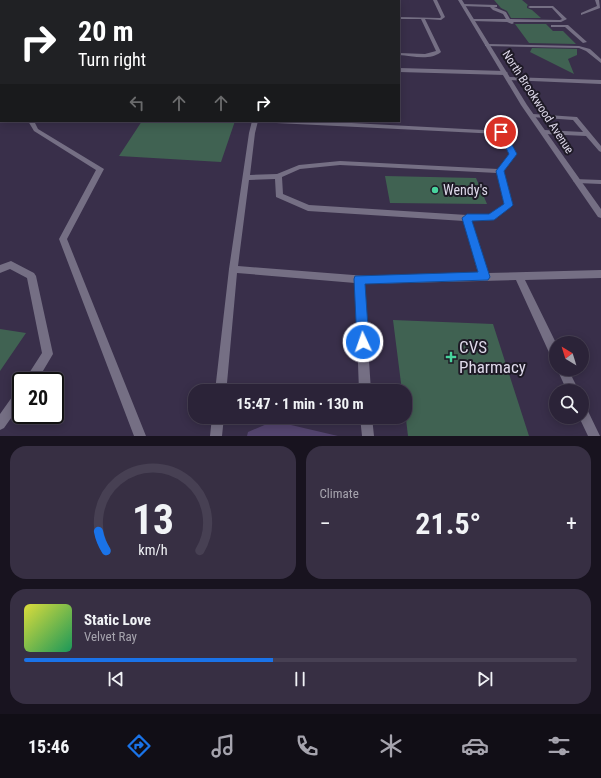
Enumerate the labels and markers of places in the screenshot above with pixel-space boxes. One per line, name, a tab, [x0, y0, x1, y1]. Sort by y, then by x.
pin	[484, 115, 518, 149]
place label: Wendy's	[443, 182, 488, 198]
marker: Wendy's	[430, 185, 440, 195]
place label: CVS Pharmacy	[459, 337, 526, 377]
marker: CVS Pharmacy	[446, 352, 456, 362]

